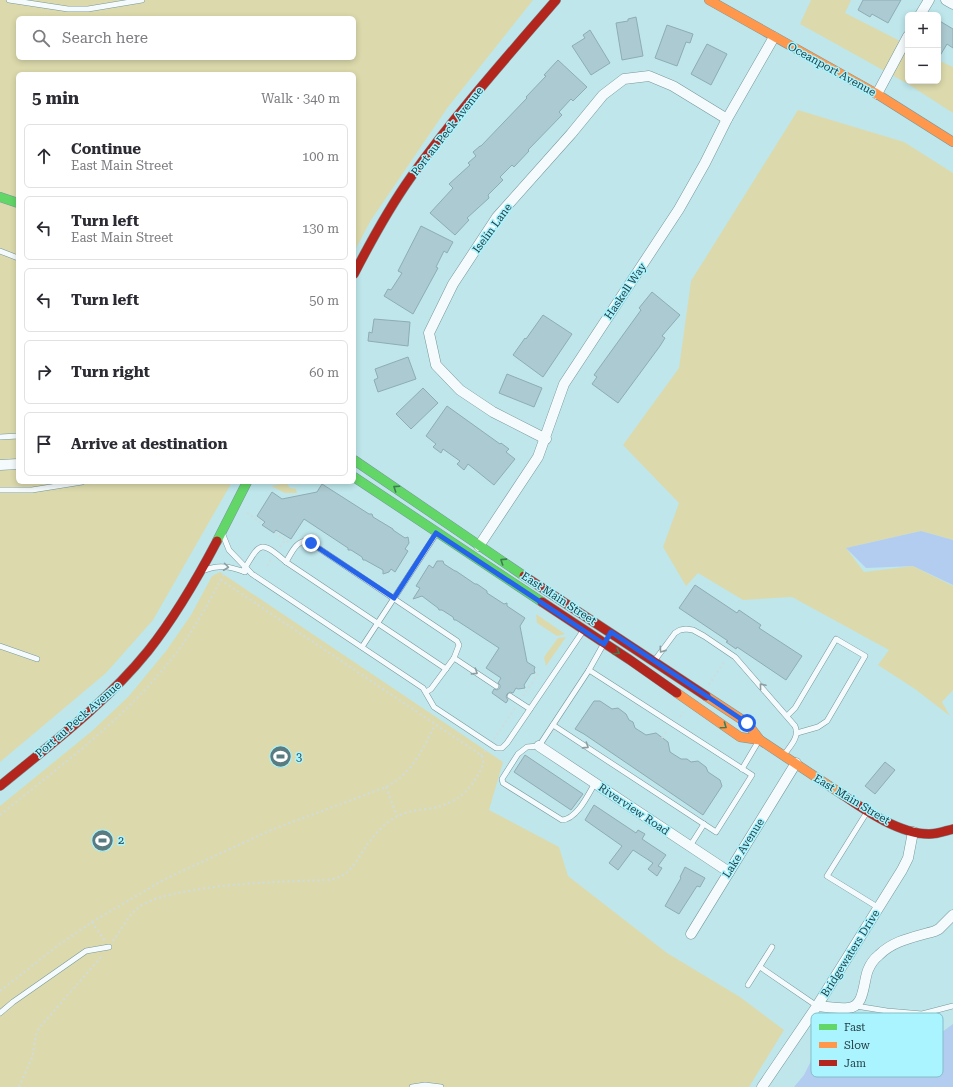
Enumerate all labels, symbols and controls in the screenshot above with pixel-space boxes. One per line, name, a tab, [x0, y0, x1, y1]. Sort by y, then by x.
map controls	[905, 12, 941, 84]
button: +	[905, 12, 941, 48]
search box	[16, 16, 356, 60]
icon: search	[30, 27, 52, 49]
text: Search here	[62, 29, 148, 47]
street label: Oceanport Avenue	[785, 40, 878, 99]
button: −	[905, 48, 941, 84]
street label: Port au Peck Avenue	[409, 84, 486, 178]
text: 5 min	[32, 88, 79, 108]
text: Walk · 340 m	[261, 91, 340, 106]
text: Continue	[71, 140, 141, 158]
icon: ahead	[33, 145, 55, 167]
text: 100 m	[302, 149, 339, 164]
text: East Main Street	[71, 158, 173, 173]
street label: Iselin Lane	[470, 201, 515, 256]
text: Turn left	[71, 212, 139, 230]
icon: left	[33, 217, 55, 239]
text: 130 m	[302, 221, 339, 236]
text: East Main Street	[71, 230, 173, 245]
street label: Haskell Way	[602, 260, 649, 322]
icon: left	[33, 289, 55, 311]
text: Turn left	[71, 291, 139, 309]
text: 50 m	[309, 293, 339, 308]
icon: right	[33, 361, 55, 383]
text: Turn right	[71, 363, 150, 381]
text: 60 m	[309, 365, 339, 380]
icon: arrive	[33, 433, 55, 455]
text: Arrive at destination	[71, 435, 227, 453]
one-way arrow	[393, 486, 400, 493]
route end	[302, 534, 320, 552]
one-way arrow	[500, 558, 507, 566]
one-way arrow	[223, 562, 229, 571]
street label: East Main Street	[519, 569, 599, 627]
one-way arrow	[659, 646, 667, 653]
one-way arrow	[613, 647, 620, 654]
one-way arrow	[471, 667, 478, 675]
street label: Port au Peck Avenue	[33, 679, 124, 760]
one-way arrow	[759, 684, 766, 691]
route start	[738, 714, 756, 732]
one-way arrow	[719, 721, 726, 728]
one-way arrow	[582, 741, 589, 749]
sports icon: 3	[268, 744, 294, 770]
place label: 3	[296, 751, 302, 764]
street label: East Main Street	[811, 772, 892, 827]
street label: Riverview Road	[596, 781, 672, 838]
street label: Lake Avenue	[720, 816, 767, 880]
sports icon: 2	[90, 827, 116, 853]
place label: 2	[118, 834, 124, 847]
street label: Bridgewaters Drive	[818, 907, 883, 999]
legend	[811, 1013, 943, 1077]
text: Fast	[844, 1021, 865, 1034]
text: Slow	[844, 1039, 871, 1052]
text: Jam	[844, 1057, 866, 1070]

